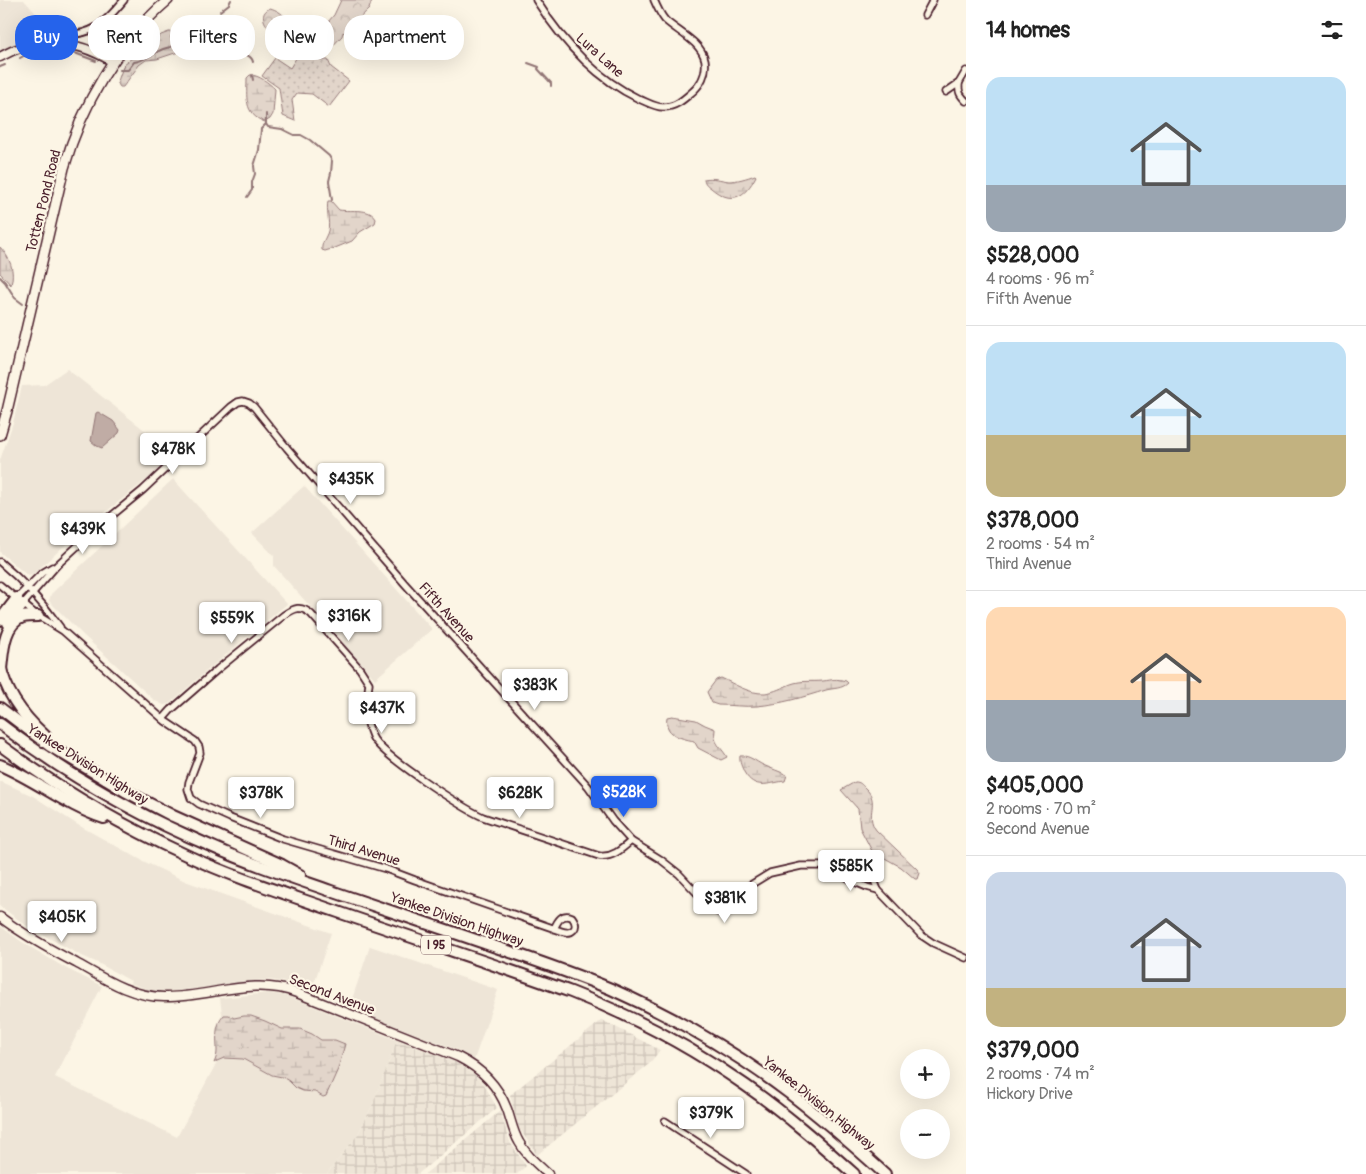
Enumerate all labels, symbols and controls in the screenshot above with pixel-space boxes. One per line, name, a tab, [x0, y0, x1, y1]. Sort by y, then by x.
chip: Buy	[15, 15, 78, 60]
chip: Rent	[88, 15, 160, 60]
chip: Filters	[170, 15, 255, 60]
chip: New	[265, 15, 334, 60]
chip: Apartment	[344, 15, 464, 60]
icon: filters	[1318, 16, 1346, 44]
text: 14 homes	[986, 17, 1070, 44]
street label: Lura Lane	[572, 30, 627, 81]
icon: home	[1121, 109, 1211, 199]
street label: Totten Pond Road	[22, 148, 65, 254]
text: $528,000	[986, 242, 1079, 269]
text: 4 rooms · 96 m²	[986, 269, 1095, 289]
text: Fifth Avenue	[986, 289, 1072, 309]
icon: home	[1121, 375, 1211, 465]
pin: $478K	[138, 432, 208, 475]
text: $478K	[151, 439, 195, 459]
pin: $435K	[316, 462, 386, 505]
text: $435K	[328, 469, 374, 489]
text: $378,000	[986, 507, 1079, 534]
pin: $439K	[48, 512, 118, 555]
text: $439K	[61, 519, 105, 539]
text: 2 rooms · 54 m²	[986, 534, 1095, 554]
text: Third Avenue	[986, 554, 1071, 574]
street label: Fifth Avenue	[415, 579, 478, 646]
pin: $316K	[314, 600, 384, 642]
pin: $559K	[197, 602, 267, 644]
text: $316K	[328, 606, 370, 626]
text: $559K	[210, 608, 254, 628]
icon: home	[1121, 640, 1211, 730]
pin: $383K	[500, 668, 570, 711]
text: $383K	[513, 675, 557, 695]
pin: $437K	[347, 692, 417, 734]
text: $437K	[360, 698, 405, 718]
street label: Yankee Division Highway	[23, 720, 151, 808]
text: $405,000	[986, 772, 1084, 799]
pin: $378K	[226, 776, 296, 819]
pin: $628K	[485, 776, 555, 819]
pin: $528K	[589, 776, 659, 818]
text: $528K	[602, 782, 646, 802]
text: $378K	[239, 783, 283, 803]
text: $628K	[498, 783, 542, 803]
text: 2 rooms · 70 m²	[986, 799, 1096, 819]
text: Second Avenue	[986, 819, 1089, 839]
street label: Third Avenue	[326, 831, 402, 870]
pin: $585K	[816, 850, 886, 892]
text: $585K	[829, 856, 873, 876]
pin: $381K	[690, 882, 760, 924]
text: $381K	[704, 888, 746, 908]
street label: Yankee Division Highway	[387, 889, 525, 950]
pin: $405K	[27, 900, 97, 943]
icon: home	[1121, 905, 1211, 995]
text: $405K	[38, 907, 86, 927]
road number: I 95	[421, 936, 451, 954]
street label: Second Avenue	[287, 970, 377, 1019]
text: $379,000	[986, 1037, 1079, 1064]
map controls	[900, 1049, 950, 1159]
button: +	[900, 1049, 950, 1099]
street label: Yankee Division Highway	[759, 1052, 878, 1154]
text: 2 rooms · 74 m²	[986, 1064, 1095, 1084]
text: Hickory Drive	[986, 1084, 1073, 1104]
pin: $379K	[676, 1096, 746, 1139]
text: $379K	[689, 1103, 733, 1123]
button: −	[900, 1109, 950, 1159]

